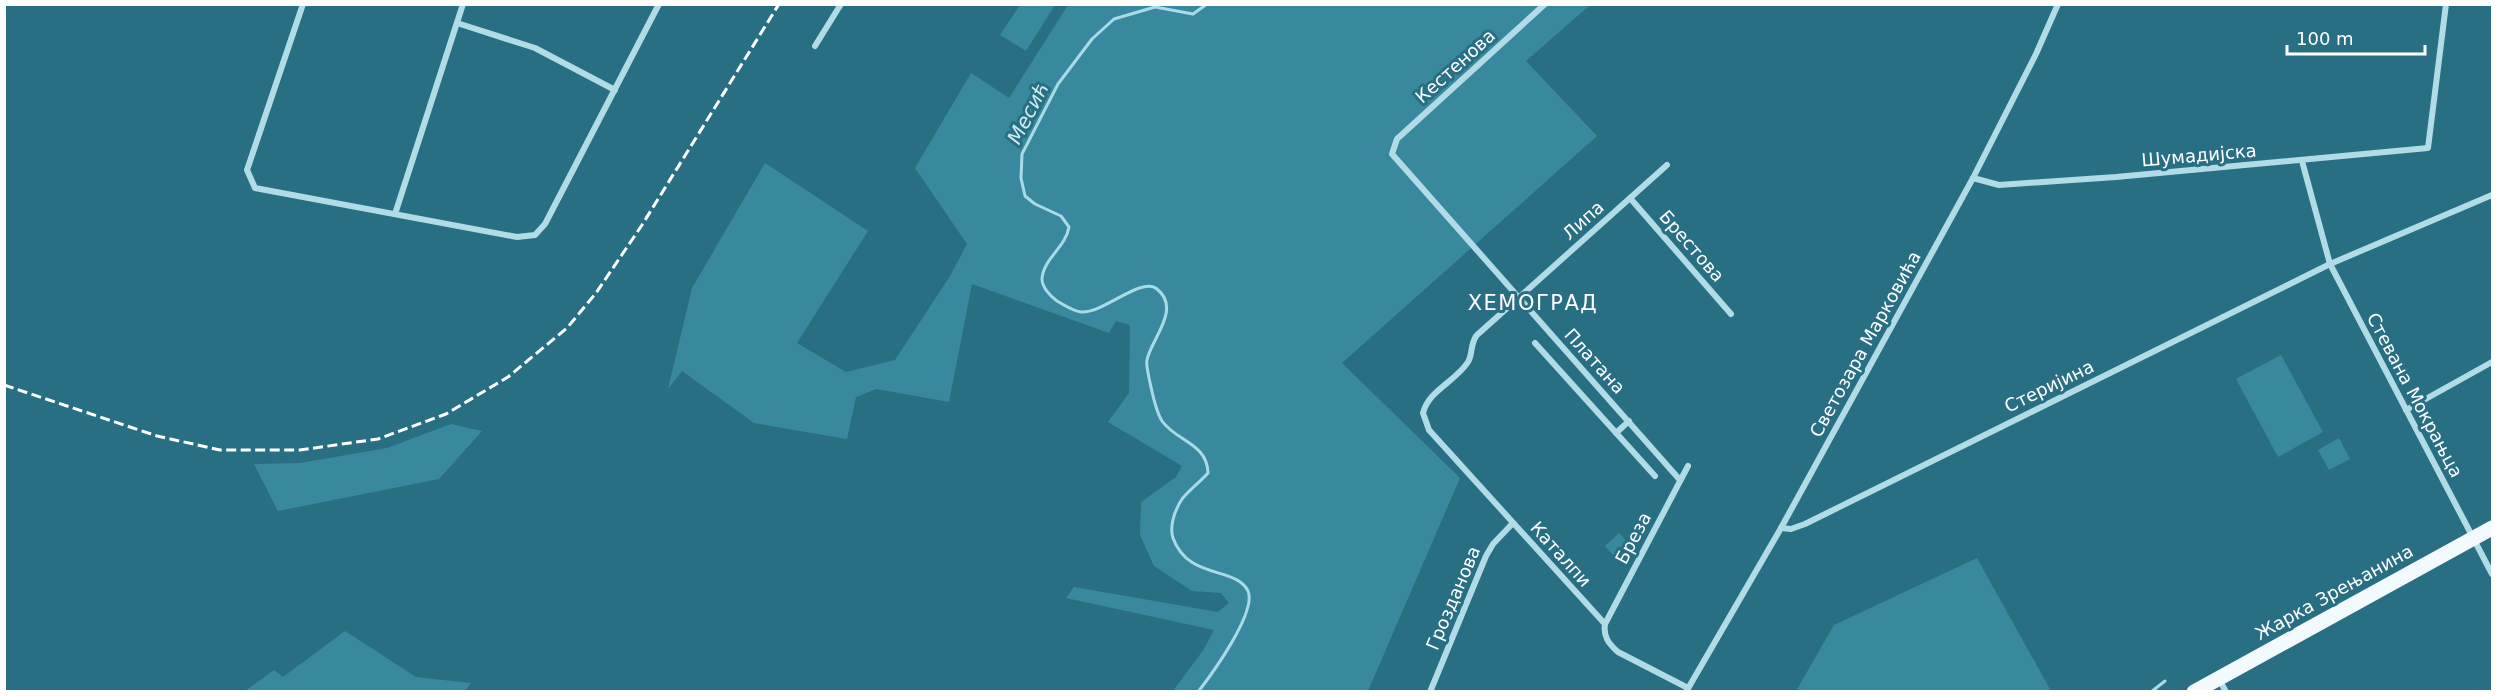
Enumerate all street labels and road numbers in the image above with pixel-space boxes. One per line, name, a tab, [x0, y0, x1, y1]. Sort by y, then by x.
street label: Кестенова	[1411, 25, 1499, 107]
street label: Шумадијска	[2141, 140, 2257, 170]
street label: Липа	[1558, 196, 1608, 244]
street label: Брестова	[1655, 206, 1729, 286]
street label: Светозара Марковића	[1805, 247, 1925, 441]
street label: Стевана Мокрањца	[2363, 309, 2467, 481]
street label: Платана	[1560, 324, 1630, 398]
street label: Стеријина	[2001, 355, 2097, 417]
street label: Бреза	[1611, 509, 1655, 567]
street label: Каталпи	[1526, 517, 1596, 591]
street label: Жарка Зрењанина	[2252, 540, 2416, 644]
street label: Грозданова	[1422, 543, 1484, 653]

